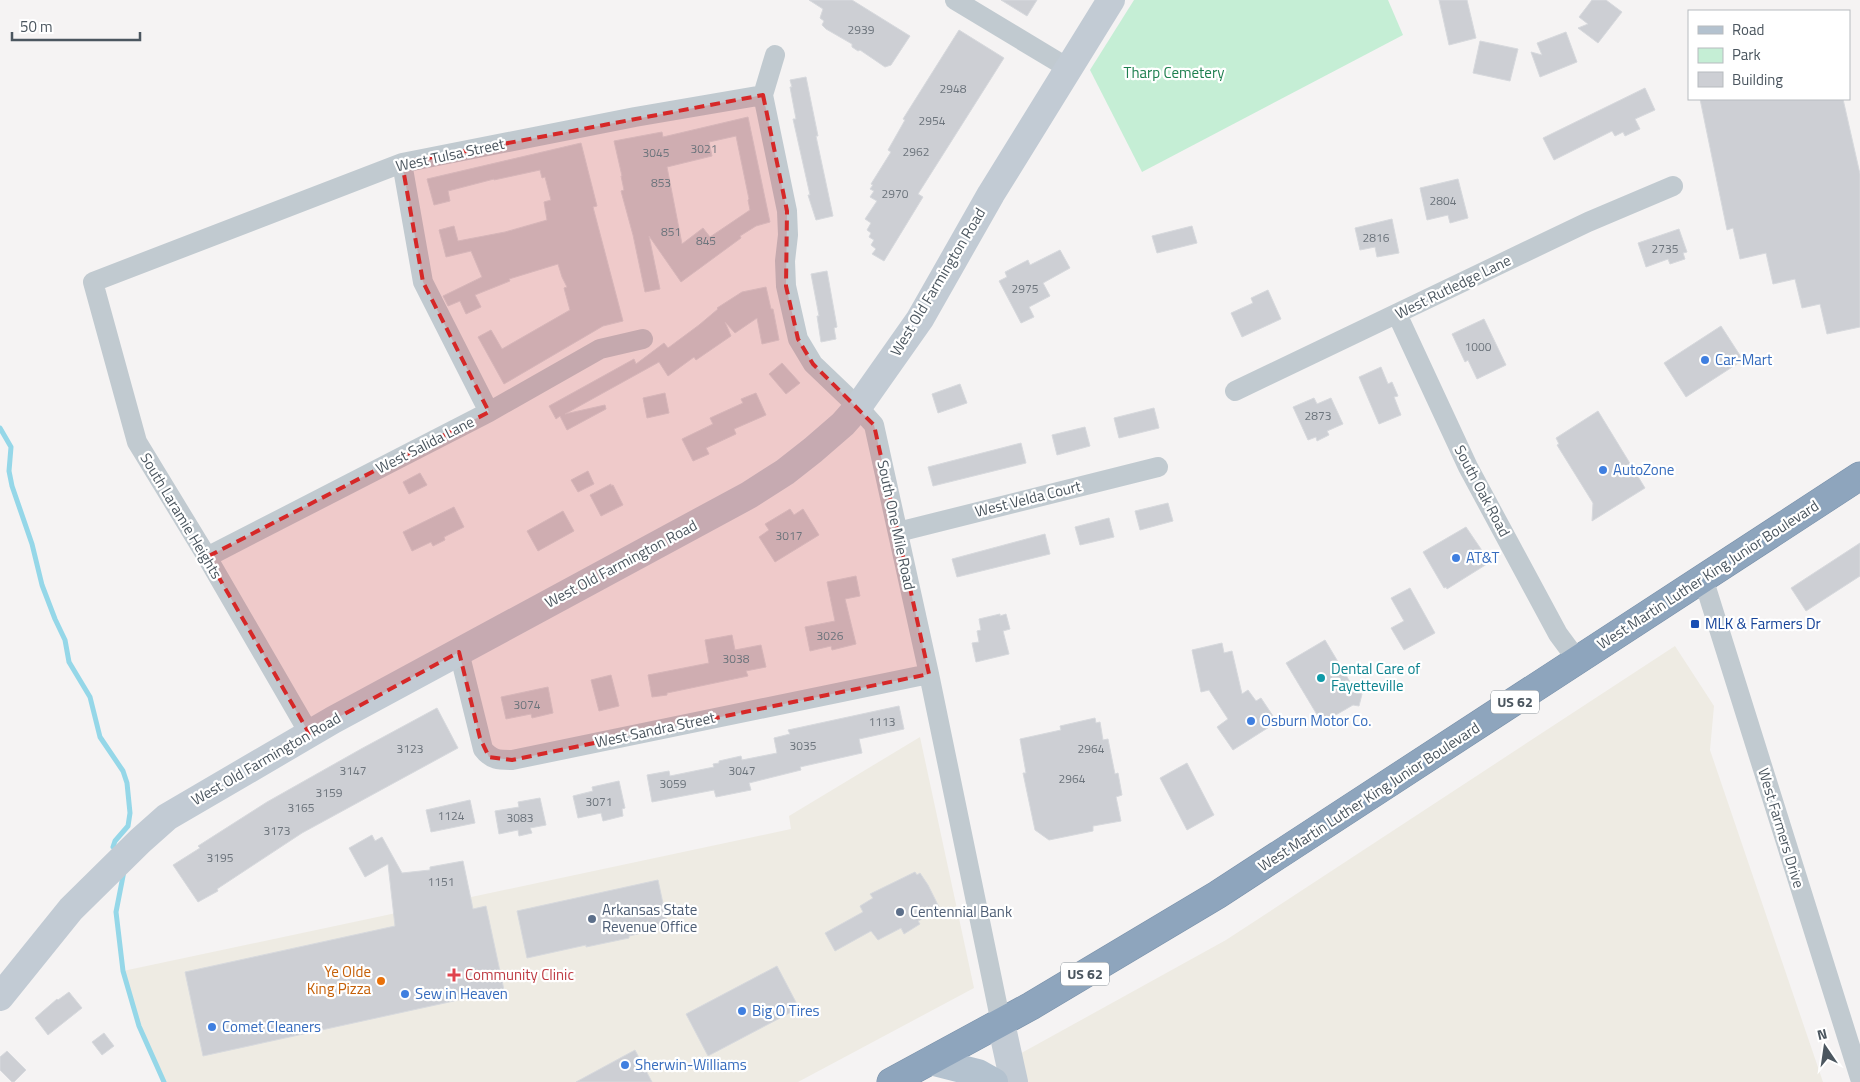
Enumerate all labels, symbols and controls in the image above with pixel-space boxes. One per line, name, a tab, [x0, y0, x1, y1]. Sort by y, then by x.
scale bar	[12, 10, 140, 42]
legend	[1688, 10, 1850, 100]
text: 50 m	[20, 15, 53, 38]
text: Road	[1732, 18, 1764, 41]
house number: 2939	[848, 20, 875, 39]
text: Park	[1732, 43, 1761, 66]
park label: Tharp Cemetery	[1124, 61, 1224, 84]
text: Building	[1732, 68, 1783, 91]
house number: 2948	[940, 79, 967, 98]
house number: 2954	[919, 111, 946, 130]
street label: West Tulsa Street	[393, 132, 507, 177]
house number: 3021	[691, 139, 717, 158]
house number: 2962	[903, 142, 929, 161]
house number: 3045	[643, 143, 670, 162]
house number: 853	[651, 173, 671, 192]
house number: 2970	[882, 184, 909, 203]
house number: 2804	[1430, 191, 1457, 210]
street label: West Old Farmington Road	[884, 203, 991, 360]
house number: 851	[661, 222, 681, 241]
house number: 2816	[1363, 228, 1390, 247]
house number: 845	[696, 231, 716, 250]
house number: 2735	[1652, 239, 1679, 258]
street label: West Rutledge Lane	[1391, 249, 1515, 325]
house number: 2975	[1012, 279, 1039, 298]
house number: 1000	[1465, 337, 1492, 356]
place label: Car-Mart	[1715, 348, 1773, 371]
marker: Car-Mart	[1699, 354, 1711, 366]
house number: 2873	[1305, 406, 1331, 425]
street label: West Salida Lane	[372, 410, 478, 479]
street label: South Oak Road	[1449, 441, 1516, 541]
street label: South Laramie Heights	[135, 448, 228, 583]
street label: South One Mile Road	[872, 458, 921, 592]
place label: AutoZone	[1613, 458, 1674, 481]
marker: AutoZone	[1597, 464, 1609, 476]
street label: West Velda Court	[972, 474, 1084, 523]
street label: West Martin Luther King Junior Boulevard	[1592, 494, 1823, 655]
street label: West Old Farmington Road	[541, 514, 701, 613]
house number: 3017	[776, 526, 802, 545]
place label: AT&T	[1466, 546, 1500, 569]
marker: AT&T	[1450, 552, 1462, 564]
place label: MLK & Farmers Dr	[1705, 612, 1821, 635]
marker: MLK & Farmers Dr	[1689, 618, 1701, 630]
house number: 3026	[817, 626, 844, 645]
house number: 3038	[723, 649, 750, 668]
place label: Dental Care of Fayetteville	[1331, 657, 1420, 697]
marker: Dental Care of Fayetteville	[1315, 672, 1327, 684]
road number: US 62	[1491, 690, 1539, 714]
house number: 3074	[514, 695, 541, 714]
street label: West Sandra Street	[593, 705, 718, 753]
street label: West Old Farmington Road	[187, 706, 345, 811]
place label: Osburn Motor Co.	[1261, 709, 1372, 732]
house number: 1113	[869, 712, 895, 731]
marker: Osburn Motor Co.	[1245, 715, 1257, 727]
street label: West Martin Luther King Junior Boulevard	[1253, 716, 1484, 877]
house number: 3035	[790, 736, 817, 755]
house number: 3123	[397, 739, 423, 758]
house number: 2964	[1078, 739, 1105, 758]
house number: 3147	[340, 761, 366, 780]
house number: 3047	[729, 761, 755, 780]
street label: West Farmers Drive	[1752, 765, 1811, 891]
house number: 2964	[1059, 769, 1086, 788]
house number: 3059	[660, 774, 687, 793]
house number: 3159	[316, 783, 343, 802]
house number: 3071	[586, 792, 612, 811]
house number: 3165	[288, 798, 315, 817]
house number: 1124	[438, 806, 465, 825]
house number: 3083	[507, 808, 533, 827]
house number: 3173	[264, 821, 290, 840]
house number: 3195	[207, 848, 234, 867]
house number: 1151	[428, 872, 454, 891]
place label: Arkansas State Revenue Office	[602, 898, 697, 938]
place label: Centennial Bank	[910, 900, 1012, 923]
marker: Centennial Bank	[894, 906, 906, 918]
marker: Arkansas State Revenue Office	[586, 913, 598, 925]
place label: Ye Olde King Pizza	[307, 960, 371, 1000]
road number: US 62	[1061, 962, 1109, 986]
place label: Community Clinic	[465, 963, 574, 986]
marker: Community Clinic	[447, 968, 461, 982]
marker: Ye Olde King Pizza	[375, 975, 387, 987]
place label: Sew in Heaven	[415, 982, 508, 1005]
marker: Sew in Heaven	[399, 988, 411, 1000]
place label: Big O Tires	[752, 999, 820, 1022]
marker: Big O Tires	[736, 1005, 748, 1017]
place label: Comet Cleaners	[222, 1015, 321, 1038]
marker: Comet Cleaners	[206, 1021, 218, 1033]
north arrow	[1800, 1022, 1850, 1072]
text: N	[1815, 1023, 1829, 1045]
place label: Sherwin-Williams	[635, 1053, 747, 1076]
marker: Sherwin-Williams	[619, 1059, 631, 1071]

